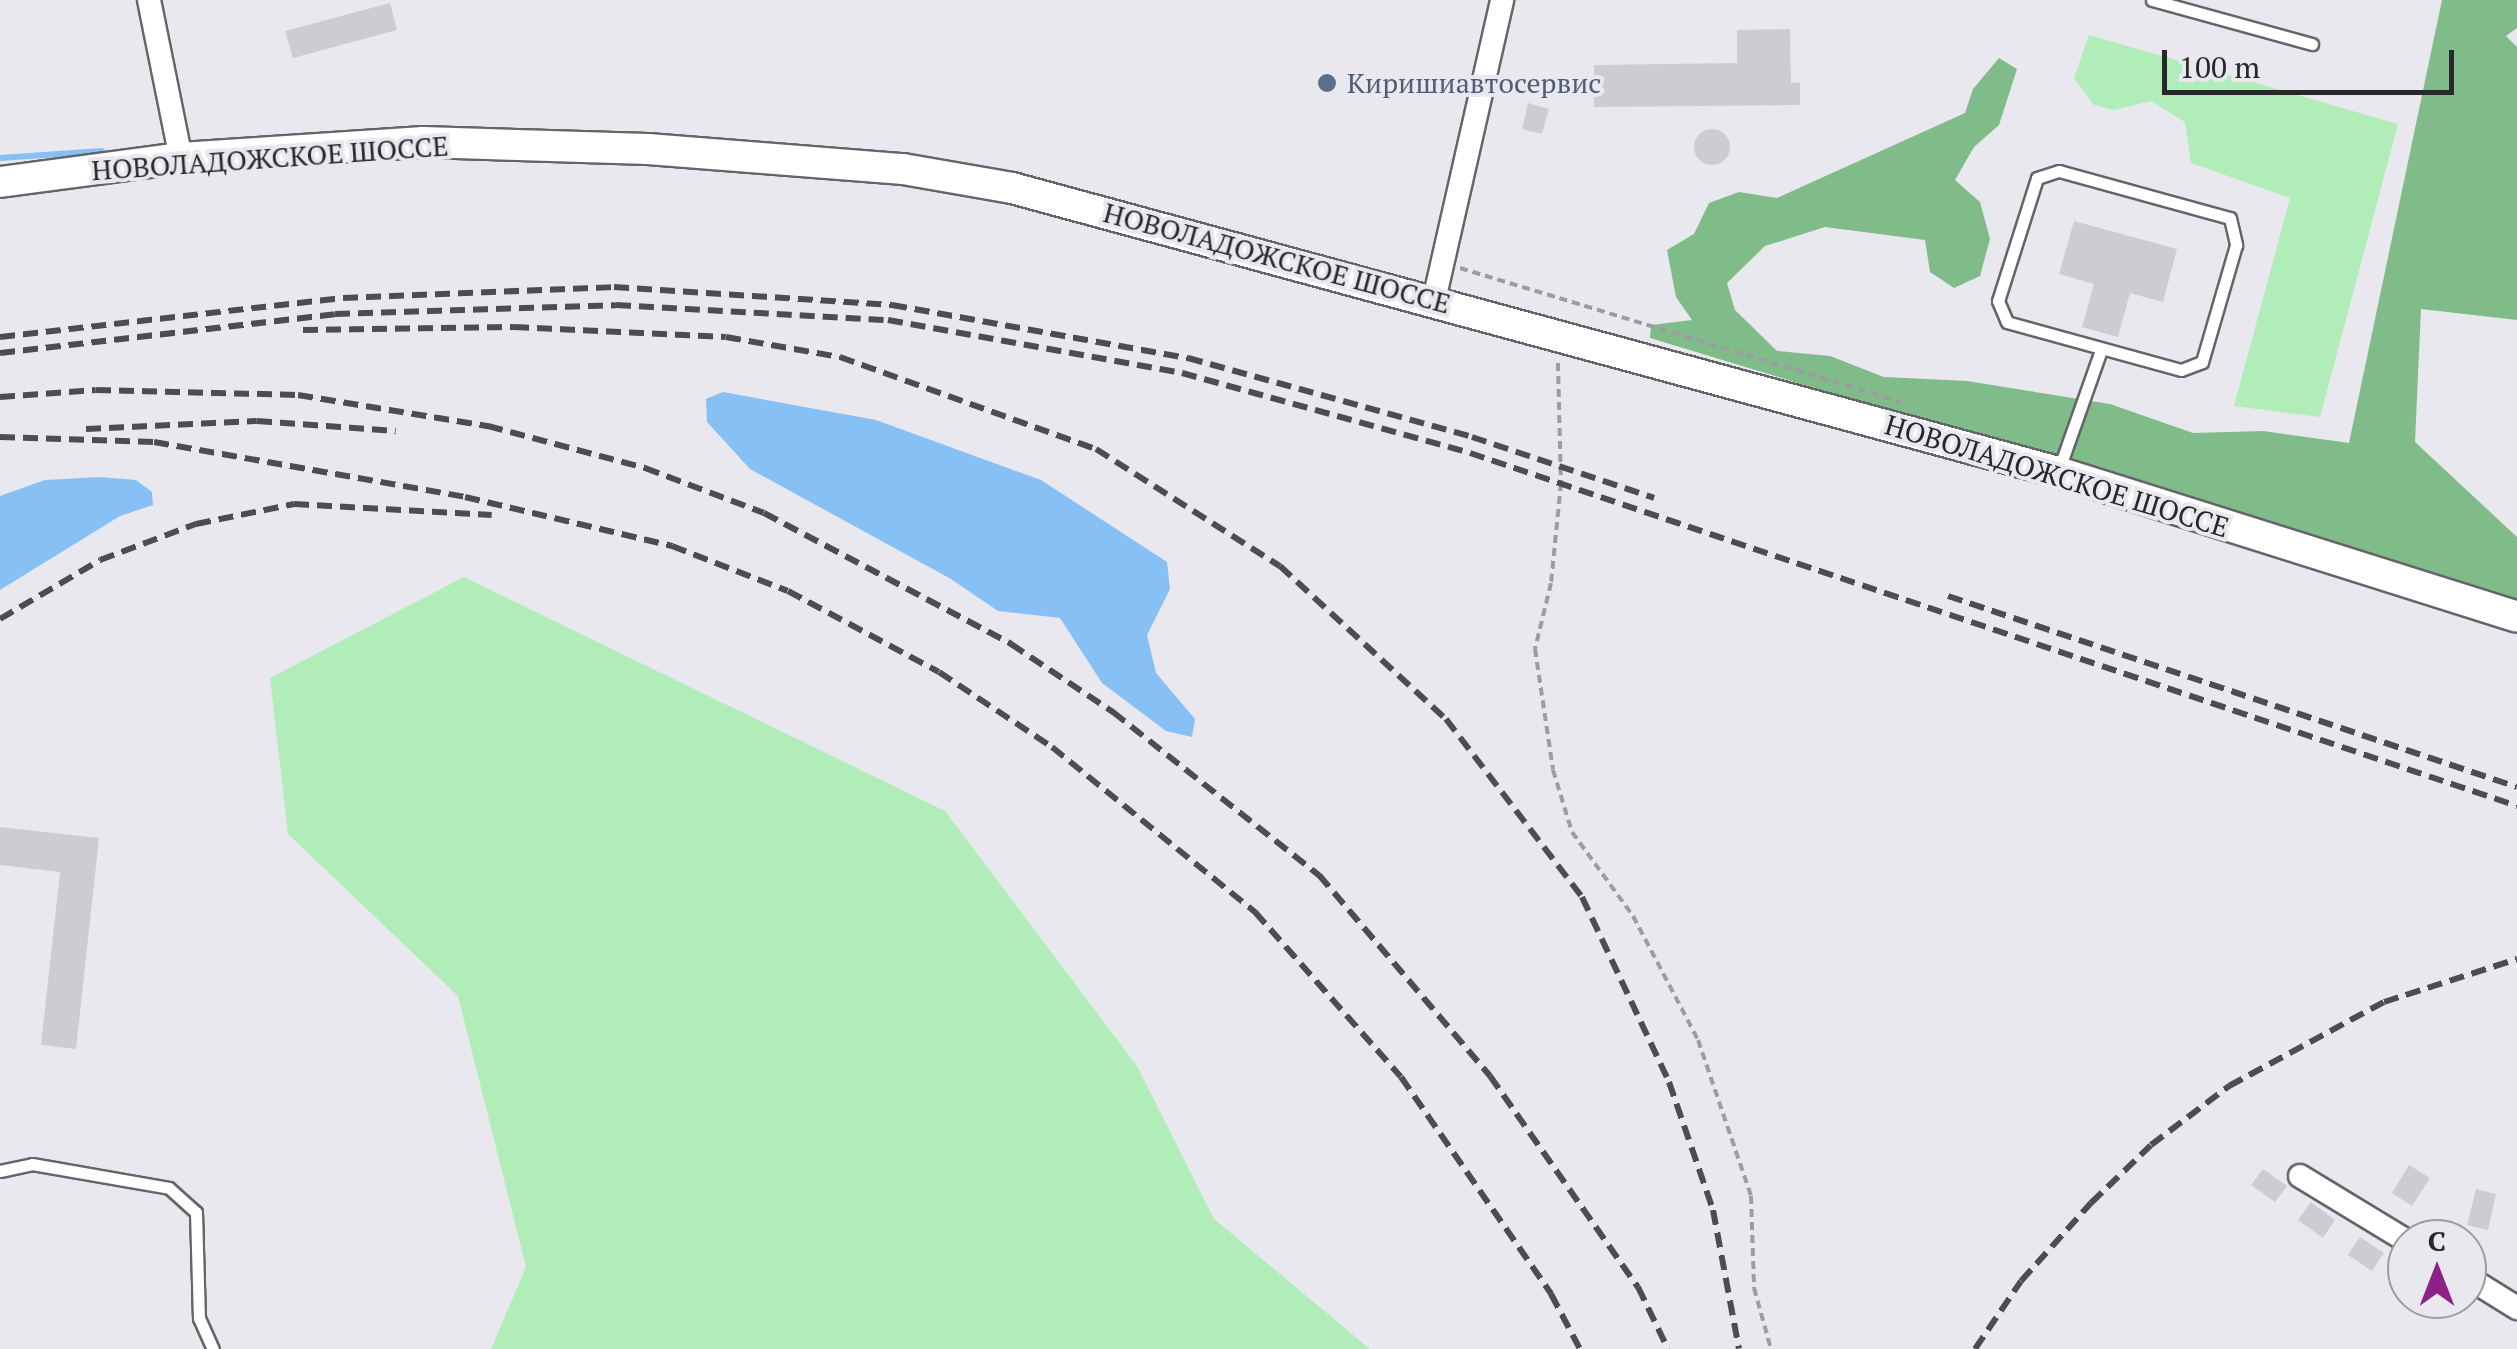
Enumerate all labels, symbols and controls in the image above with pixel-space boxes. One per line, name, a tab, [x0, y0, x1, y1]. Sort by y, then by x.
scale bar	[2167, 30, 2460, 92]
text: 100 m	[2179, 47, 2260, 87]
place label: Киришиавтосервис	[1347, 66, 1601, 100]
marker: Киришиавтосервис	[1316, 72, 1338, 94]
street label: НОВОЛАДОЖСКОЕ ШОССЕ	[90, 129, 450, 187]
street label: НОВОЛАДОЖСКОЕ ШОССЕ	[1100, 195, 1454, 321]
street label: НОВОЛАДОЖСКОЕ ШОССЕ	[1881, 408, 2233, 544]
north arrow	[2387, 1219, 2487, 1319]
text: С	[2428, 1222, 2446, 1259]

